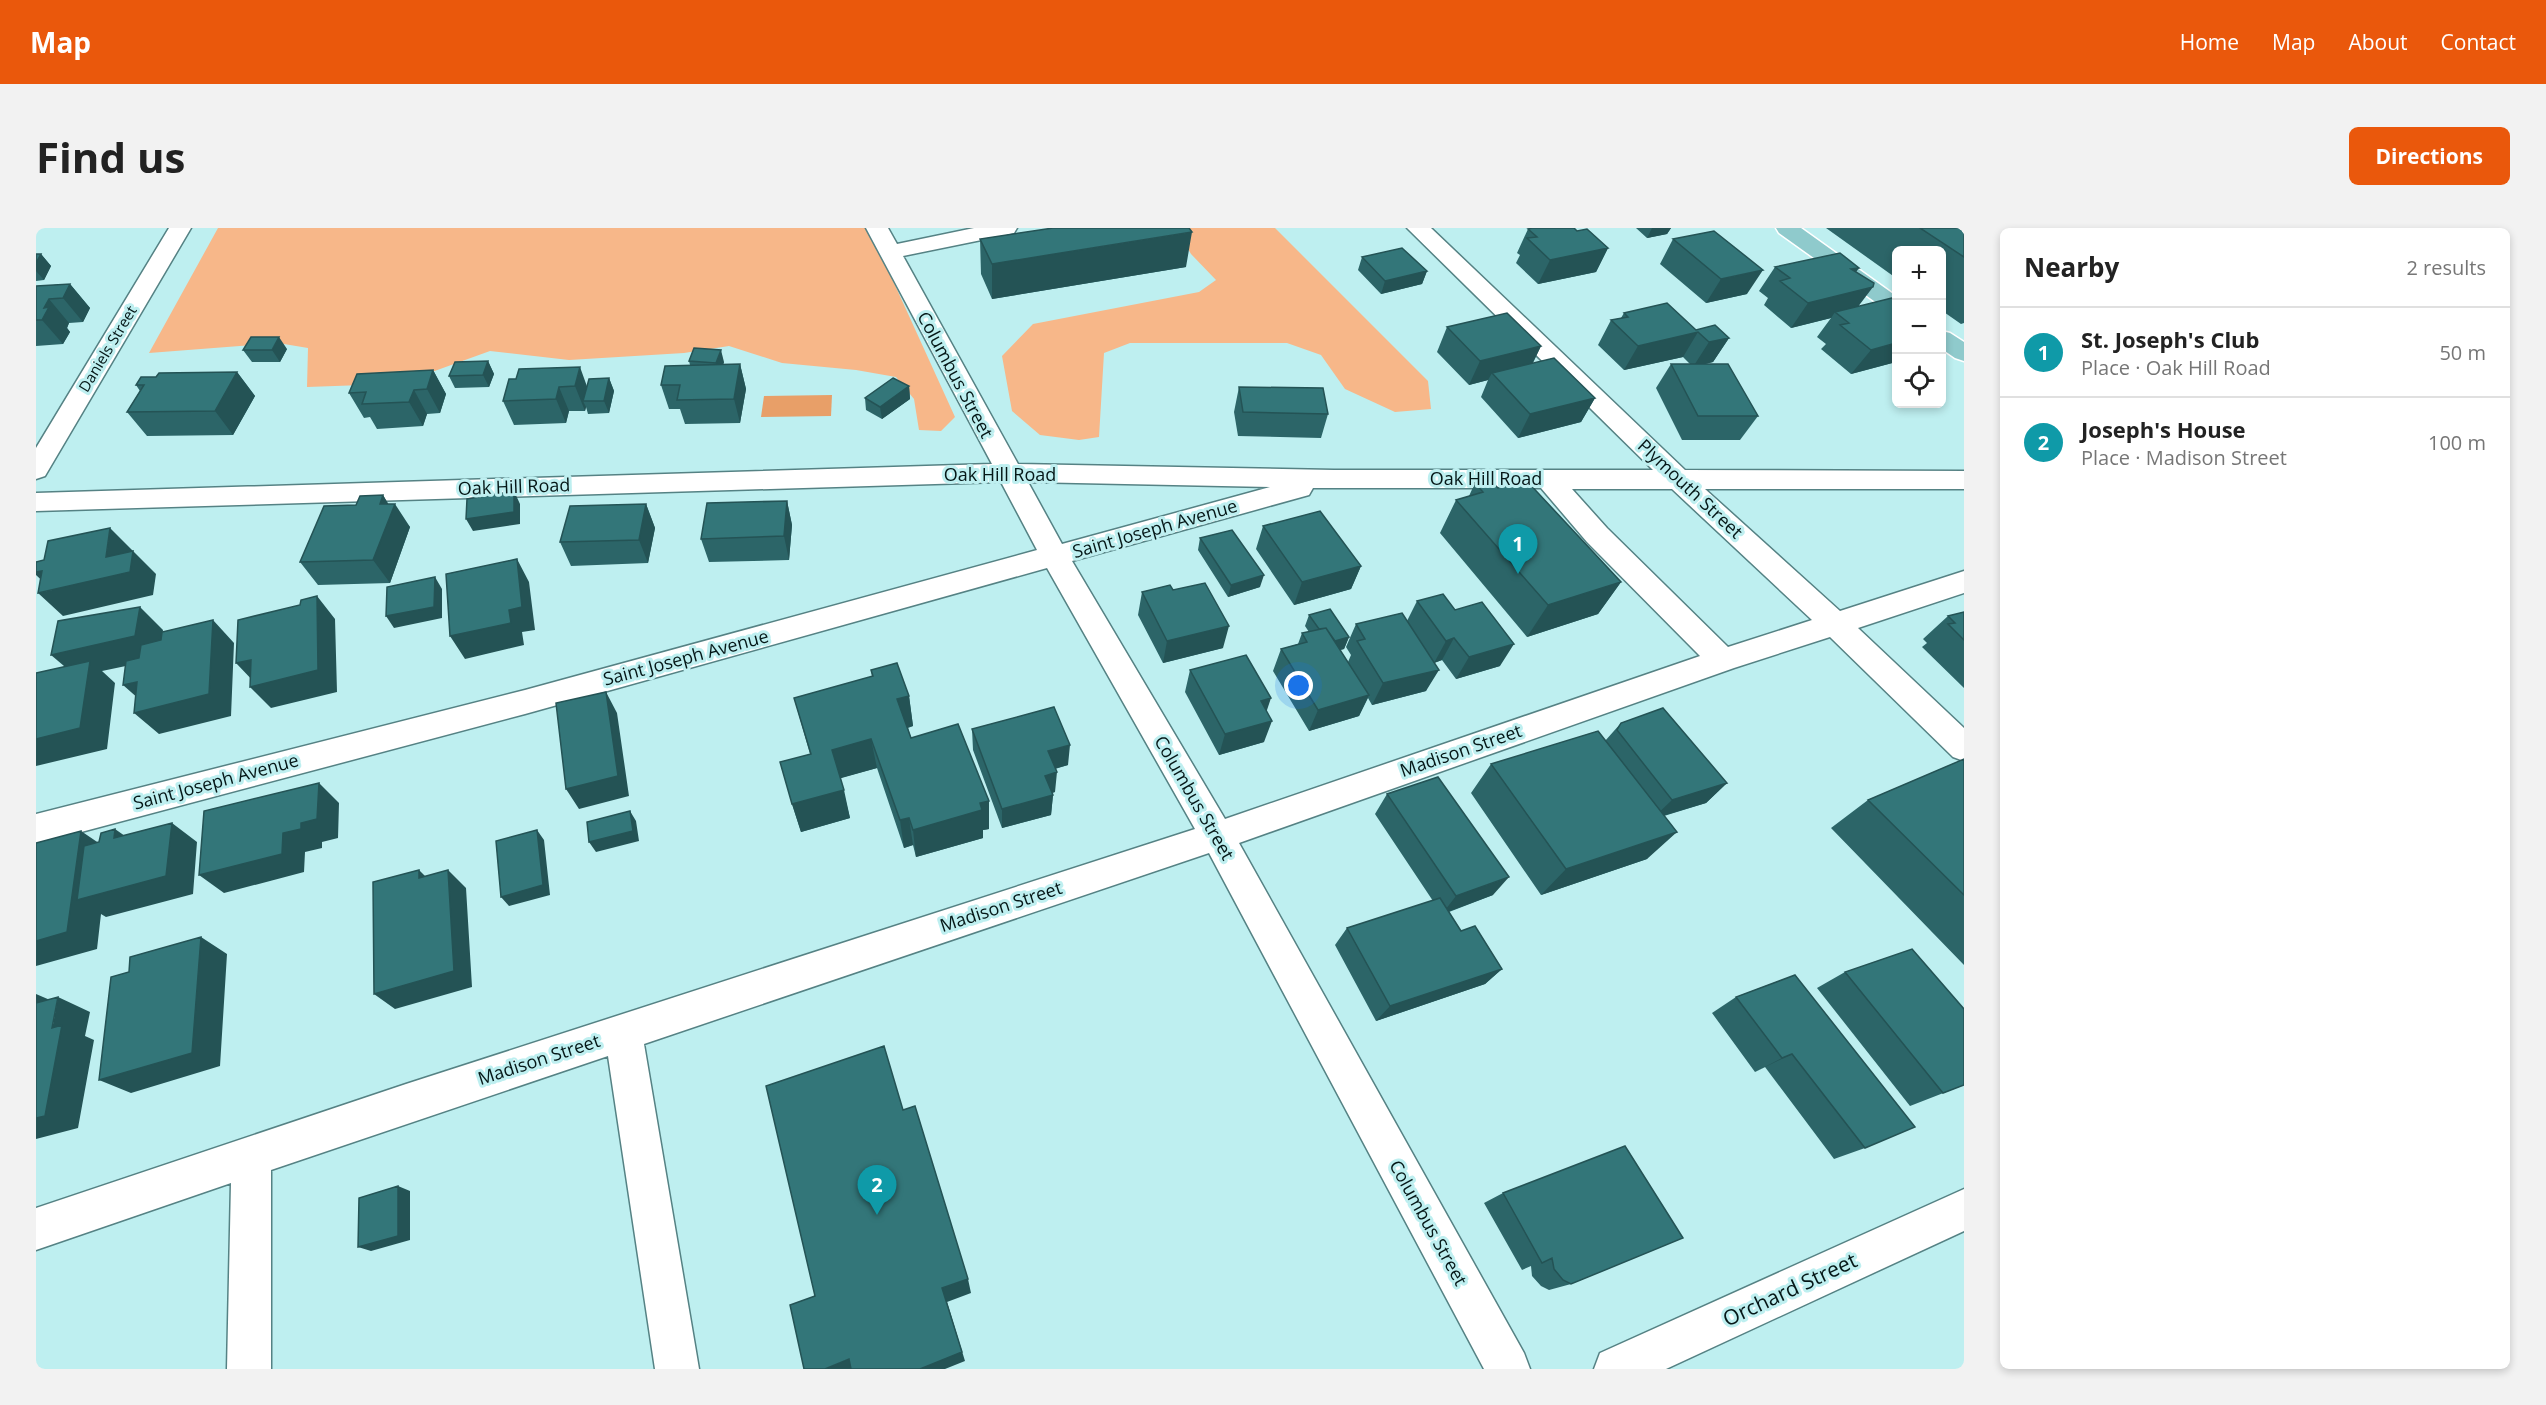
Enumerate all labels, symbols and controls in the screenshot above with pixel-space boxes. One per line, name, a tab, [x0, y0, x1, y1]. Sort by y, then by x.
text: Map	[30, 23, 91, 61]
text: Home	[2180, 28, 2239, 56]
text: Map	[2272, 28, 2315, 56]
text: About	[2348, 28, 2408, 56]
text: Contact	[2441, 28, 2516, 56]
button: Directions	[2349, 127, 2510, 185]
text: Find us	[36, 128, 185, 185]
map controls	[1892, 246, 1946, 408]
button: +	[1892, 246, 1946, 300]
text: Nearby	[2024, 249, 2119, 285]
text: 2 results	[2406, 254, 2486, 281]
button: −	[1892, 300, 1946, 354]
street label: Daniels Street	[73, 302, 141, 395]
street label: Columbus Street	[912, 307, 999, 442]
text: St. Joseph's Club	[2081, 324, 2260, 354]
text: 1	[2038, 339, 2049, 366]
text: 50 m	[2439, 339, 2486, 366]
button: locate	[1892, 354, 1946, 408]
text: Place · Oak Hill Road	[2081, 354, 2271, 381]
text: Joseph's House	[2081, 414, 2246, 444]
text: 2	[2038, 429, 2049, 456]
text: 100 m	[2428, 429, 2486, 456]
street label: Plymouth Street	[1633, 433, 1748, 543]
text: Place · Madison Street	[2081, 444, 2287, 471]
street label: Oak Hill Road	[944, 462, 1056, 486]
street label: Oak Hill Road	[1430, 466, 1542, 490]
street label: Oak Hill Road	[457, 472, 571, 500]
street label: Saint Joseph Avenue	[1070, 493, 1240, 563]
pin: 1	[1498, 524, 1538, 574]
street label: Saint Joseph Avenue	[600, 623, 771, 691]
your location	[1284, 671, 1313, 700]
street label: Madison Street	[1397, 718, 1525, 782]
street label: Columbus Street	[1149, 731, 1240, 864]
street label: Saint Joseph Avenue	[130, 747, 301, 815]
street label: Madison Street	[937, 875, 1065, 937]
street label: Madison Street	[475, 1028, 603, 1090]
street label: Columbus Street	[1384, 1155, 1473, 1290]
pin: 2	[858, 1166, 896, 1215]
street label: Orchard Street	[1718, 1246, 1861, 1332]

